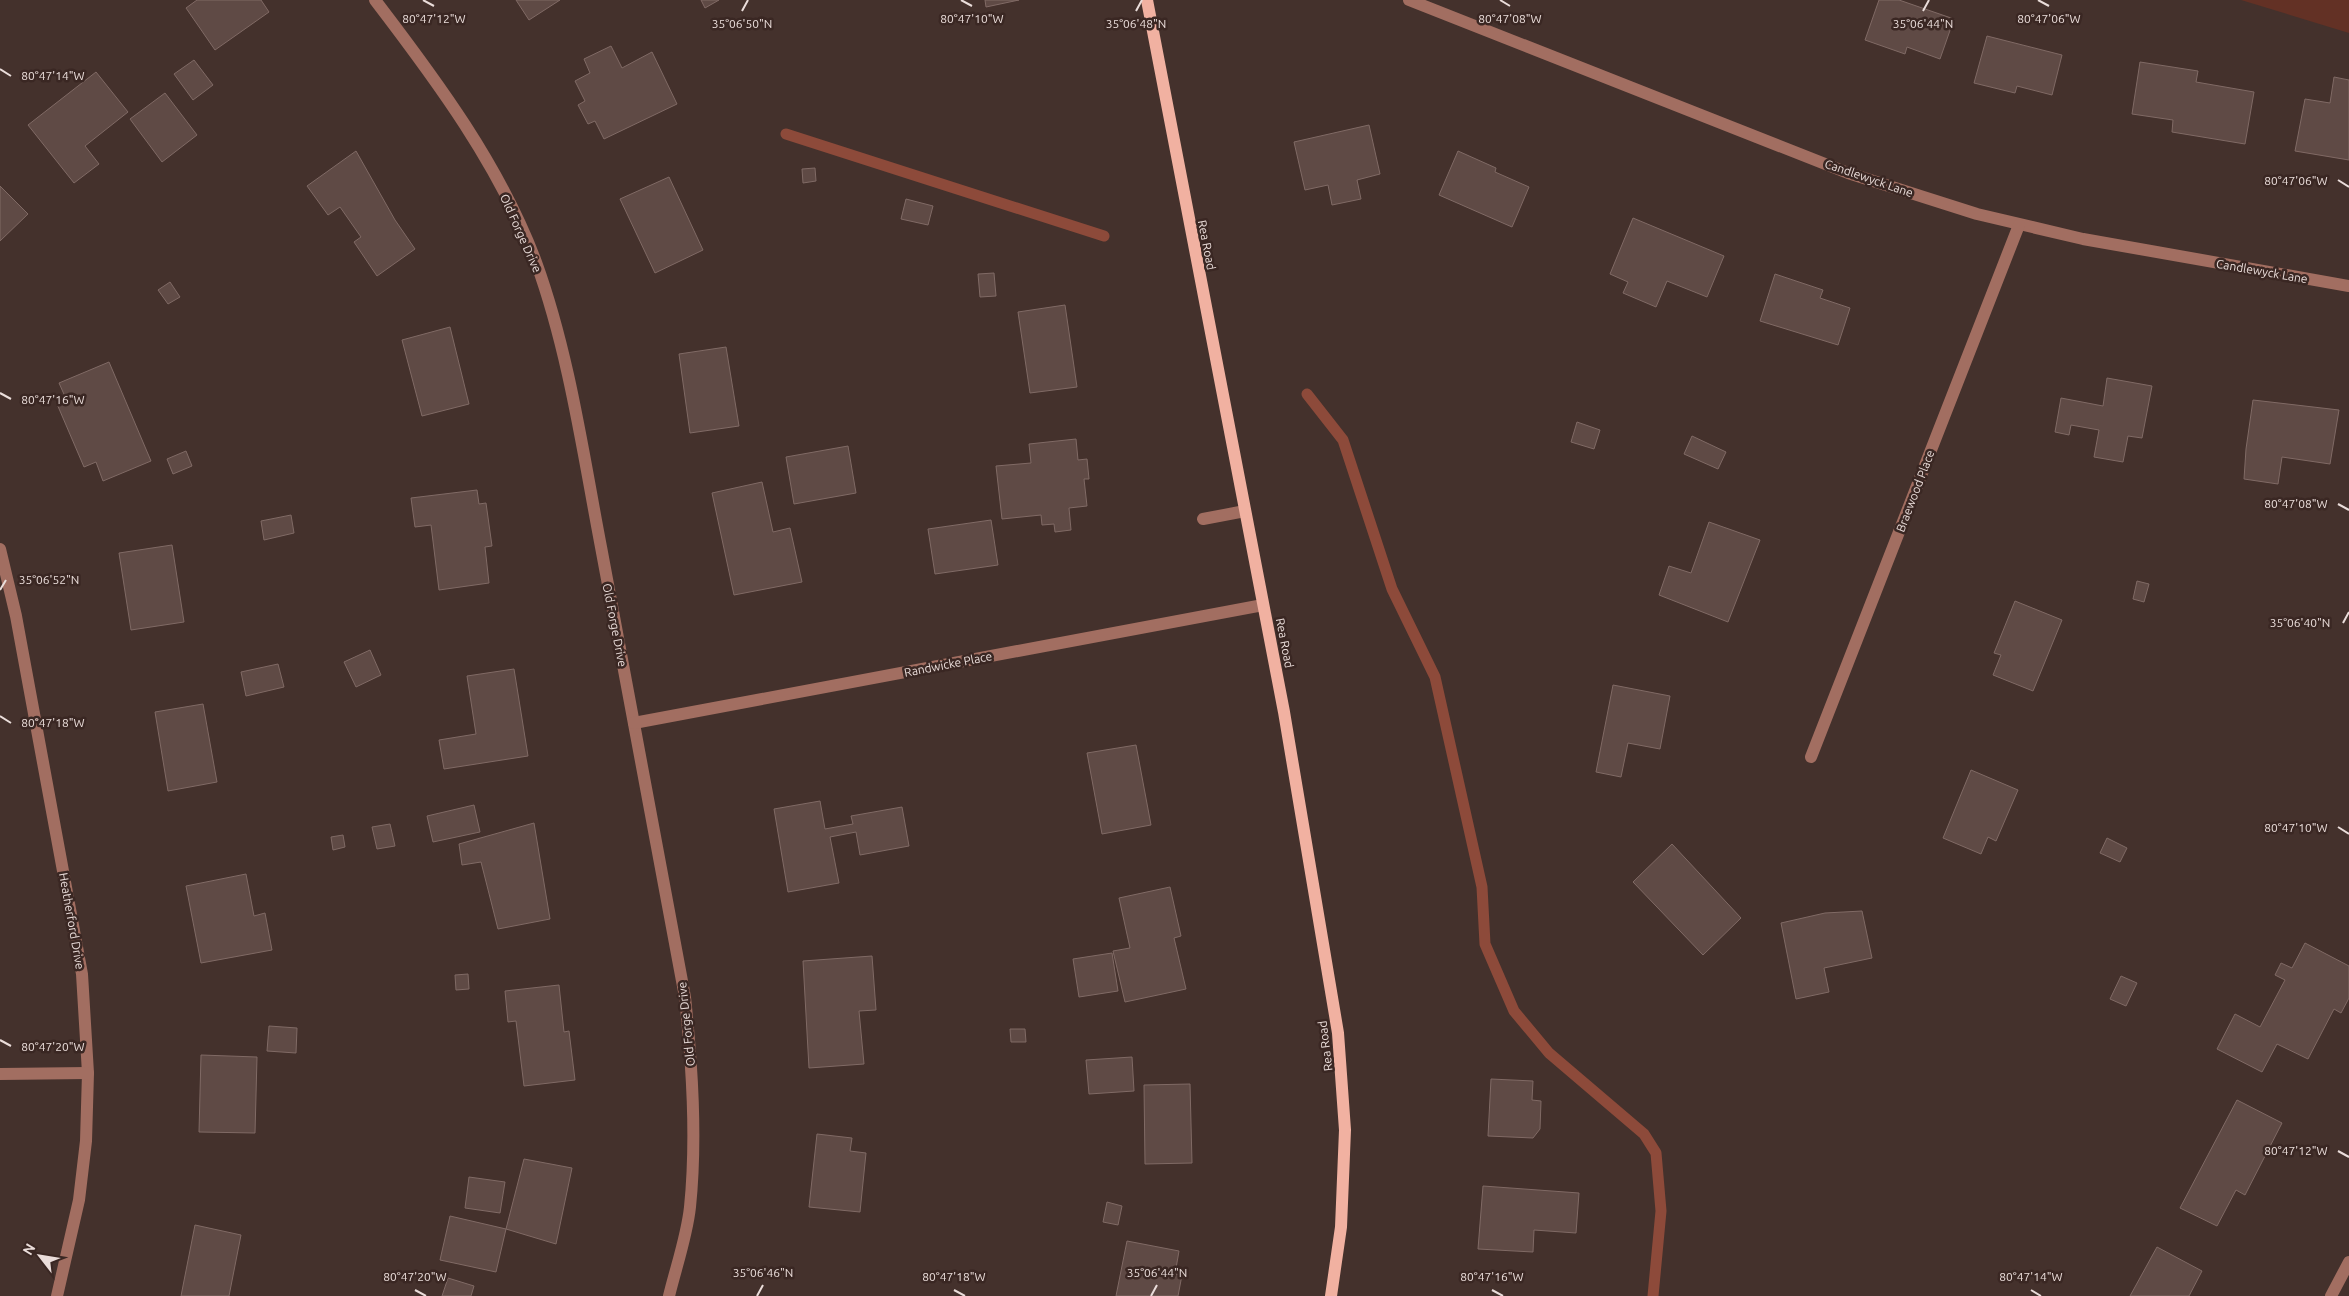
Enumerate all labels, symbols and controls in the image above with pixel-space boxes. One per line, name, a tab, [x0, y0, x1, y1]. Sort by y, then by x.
text: 80°47'12"W	[402, 12, 466, 25]
text: 80°47'10"W	[940, 12, 1004, 25]
text: 80°47'08"W	[1478, 12, 1542, 25]
text: 80°47'06"W	[2017, 12, 2081, 25]
text: 35°06'50"N	[712, 17, 772, 30]
text: 35°06'48"N	[1106, 17, 1166, 30]
text: 35°06'44"N	[1893, 17, 1953, 30]
text: 80°47'14"W	[21, 69, 85, 82]
street label: Candlewyck Lane	[1823, 157, 1915, 199]
text: 80°47'06"W	[2264, 174, 2328, 187]
street label: Old Forge Drive	[498, 192, 544, 274]
street label: Rea Road	[1196, 219, 1218, 271]
street label: Candlewyck Lane	[2215, 257, 2309, 285]
text: 80°47'16"W	[21, 393, 85, 406]
street label: Braewood Place	[1893, 448, 1937, 534]
text: 80°47'08"W	[2264, 497, 2328, 510]
text: 35°06'52"N	[19, 573, 79, 586]
street label: Old Forge Drive	[601, 582, 629, 668]
text: 35°06'40"N	[2270, 616, 2330, 629]
street label: Rea Road	[1274, 617, 1296, 669]
street label: Randwicke Place	[903, 649, 993, 679]
text: 80°47'18"W	[21, 716, 85, 729]
text: 80°47'10"W	[2264, 821, 2328, 834]
street label: Heatherford Drive	[57, 872, 87, 970]
street label: Old Forge Drive	[675, 981, 697, 1067]
street label: Rea Road	[1315, 1020, 1335, 1072]
text: 80°47'20"W	[21, 1040, 85, 1053]
text: 80°47'12"W	[2264, 1144, 2328, 1157]
north arrow	[15, 1231, 65, 1281]
text: N	[19, 1241, 38, 1258]
text: 35°06'46"N	[733, 1266, 793, 1279]
text: 35°06'44"N	[1127, 1266, 1187, 1279]
text: 80°47'20"W	[383, 1270, 447, 1283]
text: 80°47'18"W	[922, 1270, 986, 1283]
text: 80°47'16"W	[1460, 1270, 1524, 1283]
text: 80°47'14"W	[1999, 1270, 2063, 1283]

